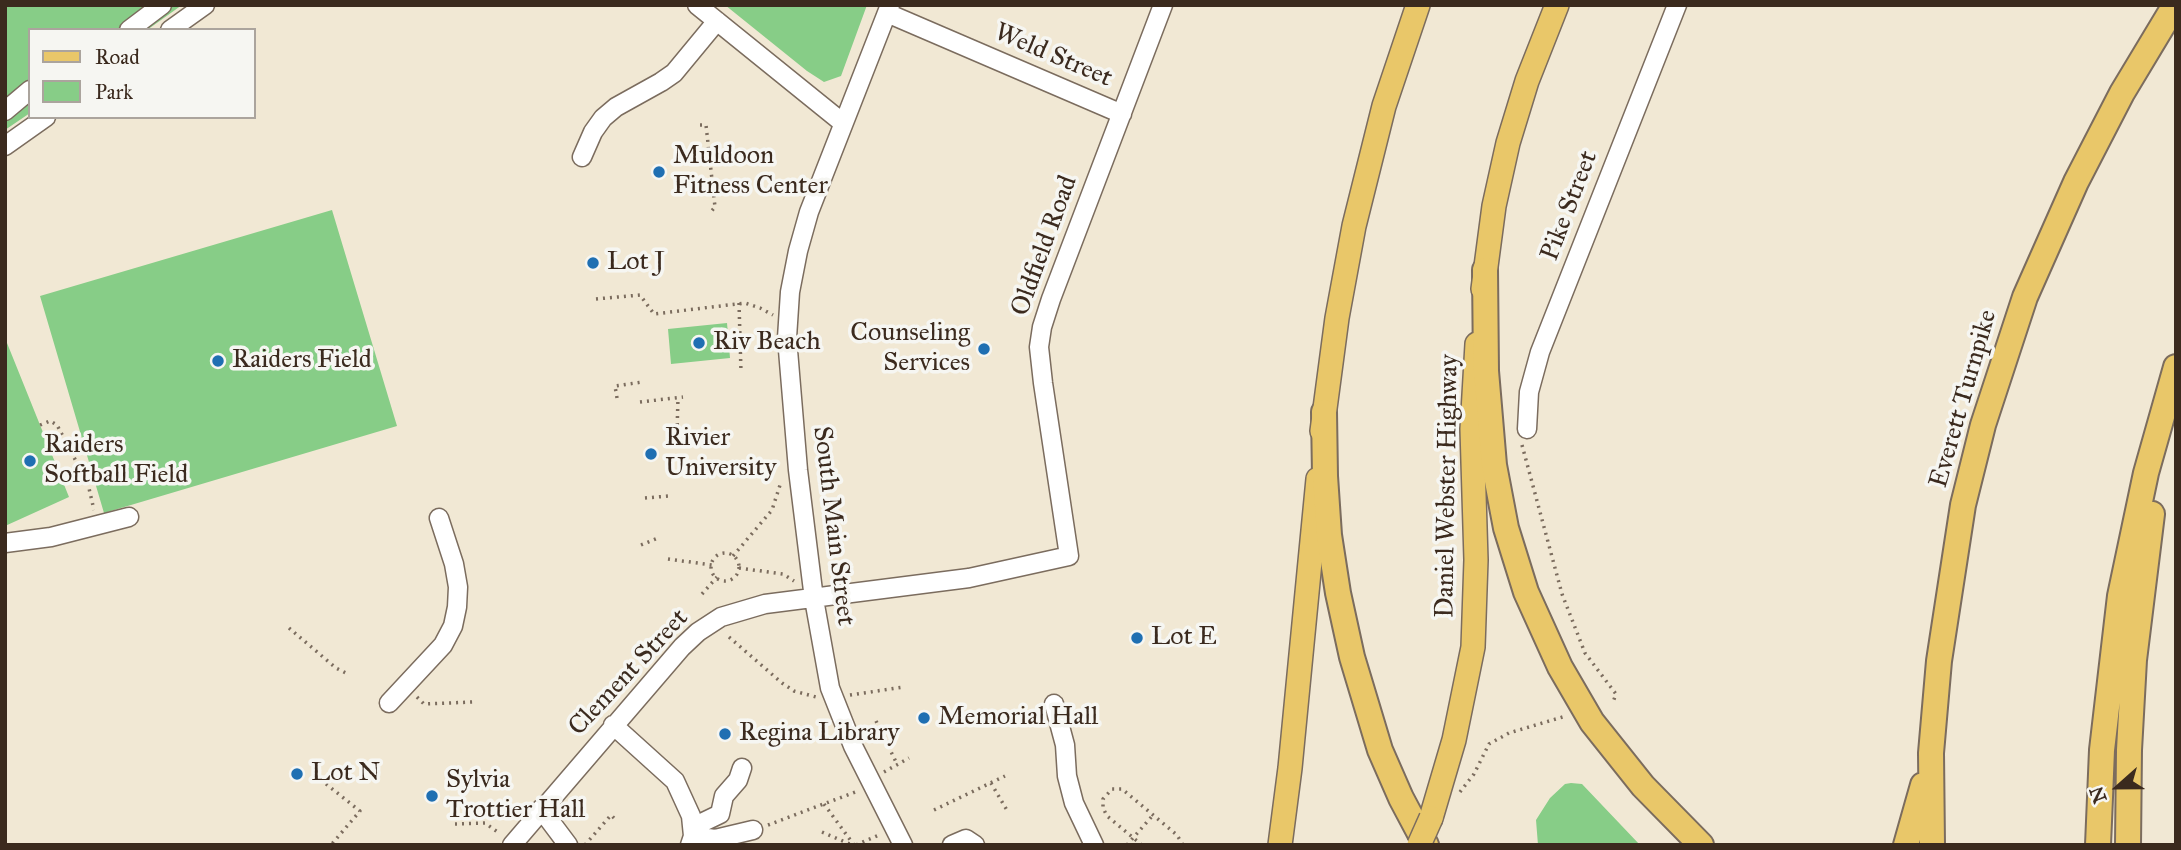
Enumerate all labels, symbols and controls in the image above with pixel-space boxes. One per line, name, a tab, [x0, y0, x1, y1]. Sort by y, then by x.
street label: Weld Street	[990, 17, 1116, 95]
legend	[28, 28, 256, 119]
text: Road	[95, 44, 140, 70]
text: Park	[95, 79, 133, 105]
place label: Muldoon Fitness Center	[673, 141, 828, 202]
street label: Pike Street	[1535, 147, 1605, 265]
marker: Muldoon Fitness Center	[651, 164, 667, 180]
street label: Oldfield Road	[1005, 172, 1085, 320]
place label: Lot J	[607, 247, 665, 279]
marker: Lot J	[585, 255, 601, 271]
street label: Everett Turnpike	[1924, 307, 2004, 491]
place label: Counseling Services	[850, 318, 970, 380]
place label: Riv Beach	[713, 327, 821, 359]
marker: Riv Beach	[691, 335, 707, 351]
marker: Counseling Services	[976, 341, 992, 357]
place label: Raiders Field	[232, 345, 372, 377]
marker: Raiders Field	[210, 353, 226, 369]
street label: Daniel Webster Highway	[1430, 354, 1466, 618]
place label: Rivier University	[665, 423, 776, 485]
street label: South Main Street	[805, 425, 861, 627]
place label: Raiders Softball Field	[44, 430, 188, 492]
marker: Rivier University	[643, 446, 659, 462]
marker: Raiders Softball Field	[22, 453, 38, 469]
street label: Clement Street	[563, 603, 695, 743]
place label: Lot E	[1151, 622, 1217, 654]
marker: Lot E	[1129, 630, 1145, 646]
place label: Memorial Hall	[938, 702, 1098, 734]
marker: Memorial Hall	[916, 710, 932, 726]
place label: Regina Library	[739, 718, 899, 750]
marker: Regina Library	[717, 726, 733, 742]
north arrow	[2083, 752, 2153, 822]
place label: Lot N	[311, 758, 380, 790]
place label: Sylvia Trottier Hall	[446, 765, 585, 826]
marker: Lot N	[289, 766, 305, 782]
text: N	[2084, 783, 2112, 806]
marker: Sylvia Trottier Hall	[424, 788, 440, 804]

